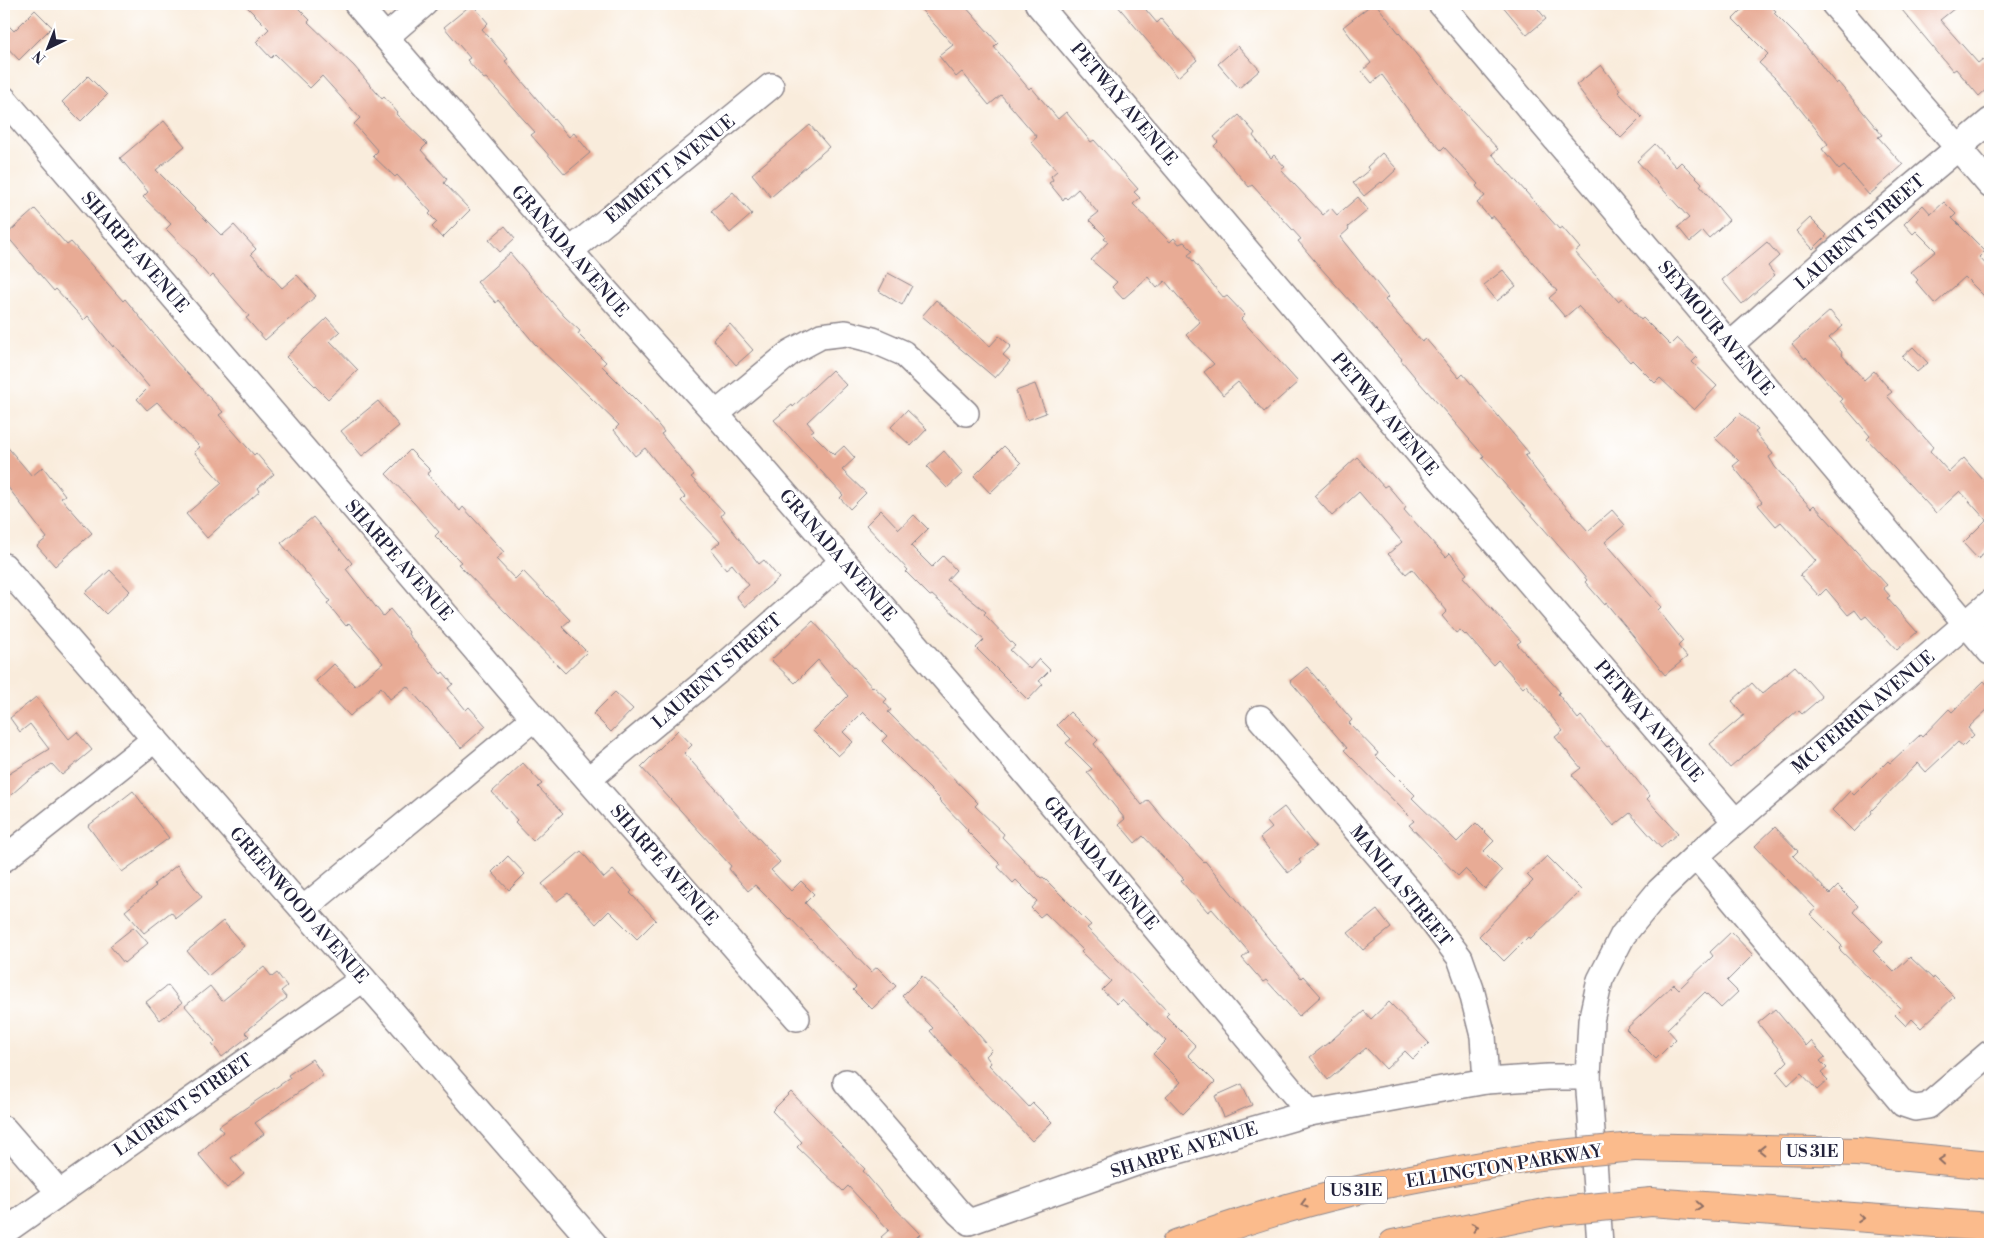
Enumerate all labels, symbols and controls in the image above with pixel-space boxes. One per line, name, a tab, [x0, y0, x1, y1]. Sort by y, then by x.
north arrow	[22, 22, 72, 72]
street label: PETWAY AVENUE	[1065, 38, 1182, 171]
text: N	[30, 46, 50, 67]
street label: EMMETT AVENUE	[601, 110, 740, 229]
street label: LAURENT STREET	[1791, 170, 1930, 295]
street label: GRANADA AVENUE	[506, 181, 633, 322]
street label: SHARPE AVENUE	[76, 187, 193, 318]
street label: SEYMOUR AVENUE	[1653, 256, 1779, 400]
street label: PETWAY AVENUE	[1326, 348, 1443, 481]
street label: GRANADA AVENUE	[774, 485, 901, 626]
street label: SHARPE AVENUE	[340, 495, 457, 626]
street label: LAURENT STREET	[648, 609, 787, 734]
street label: MC FERRIN AVENUE	[1787, 646, 1940, 779]
street label: PETWAY AVENUE	[1589, 656, 1708, 787]
street label: GRANADA AVENUE	[1038, 792, 1163, 935]
street label: SHARPE AVENUE	[605, 800, 722, 931]
street label: MANILA STREET	[1345, 821, 1457, 952]
street label: GREENWOOD AVENUE	[224, 822, 373, 988]
street label: LAURENT STREET	[109, 1049, 258, 1162]
street label: SHARPE AVENUE	[1108, 1117, 1261, 1184]
road number: US 31E	[1781, 1138, 1843, 1164]
street label: ELLINGTON PARKWAY	[1404, 1139, 1605, 1193]
one-way arrow	[1758, 1145, 1766, 1155]
one-way arrow	[1937, 1154, 1945, 1165]
road number: US 31E	[1325, 1176, 1387, 1204]
one-way arrow	[1301, 1199, 1309, 1209]
one-way arrow	[1696, 1200, 1704, 1211]
one-way arrow	[1858, 1212, 1866, 1223]
one-way arrow	[1470, 1223, 1479, 1233]

